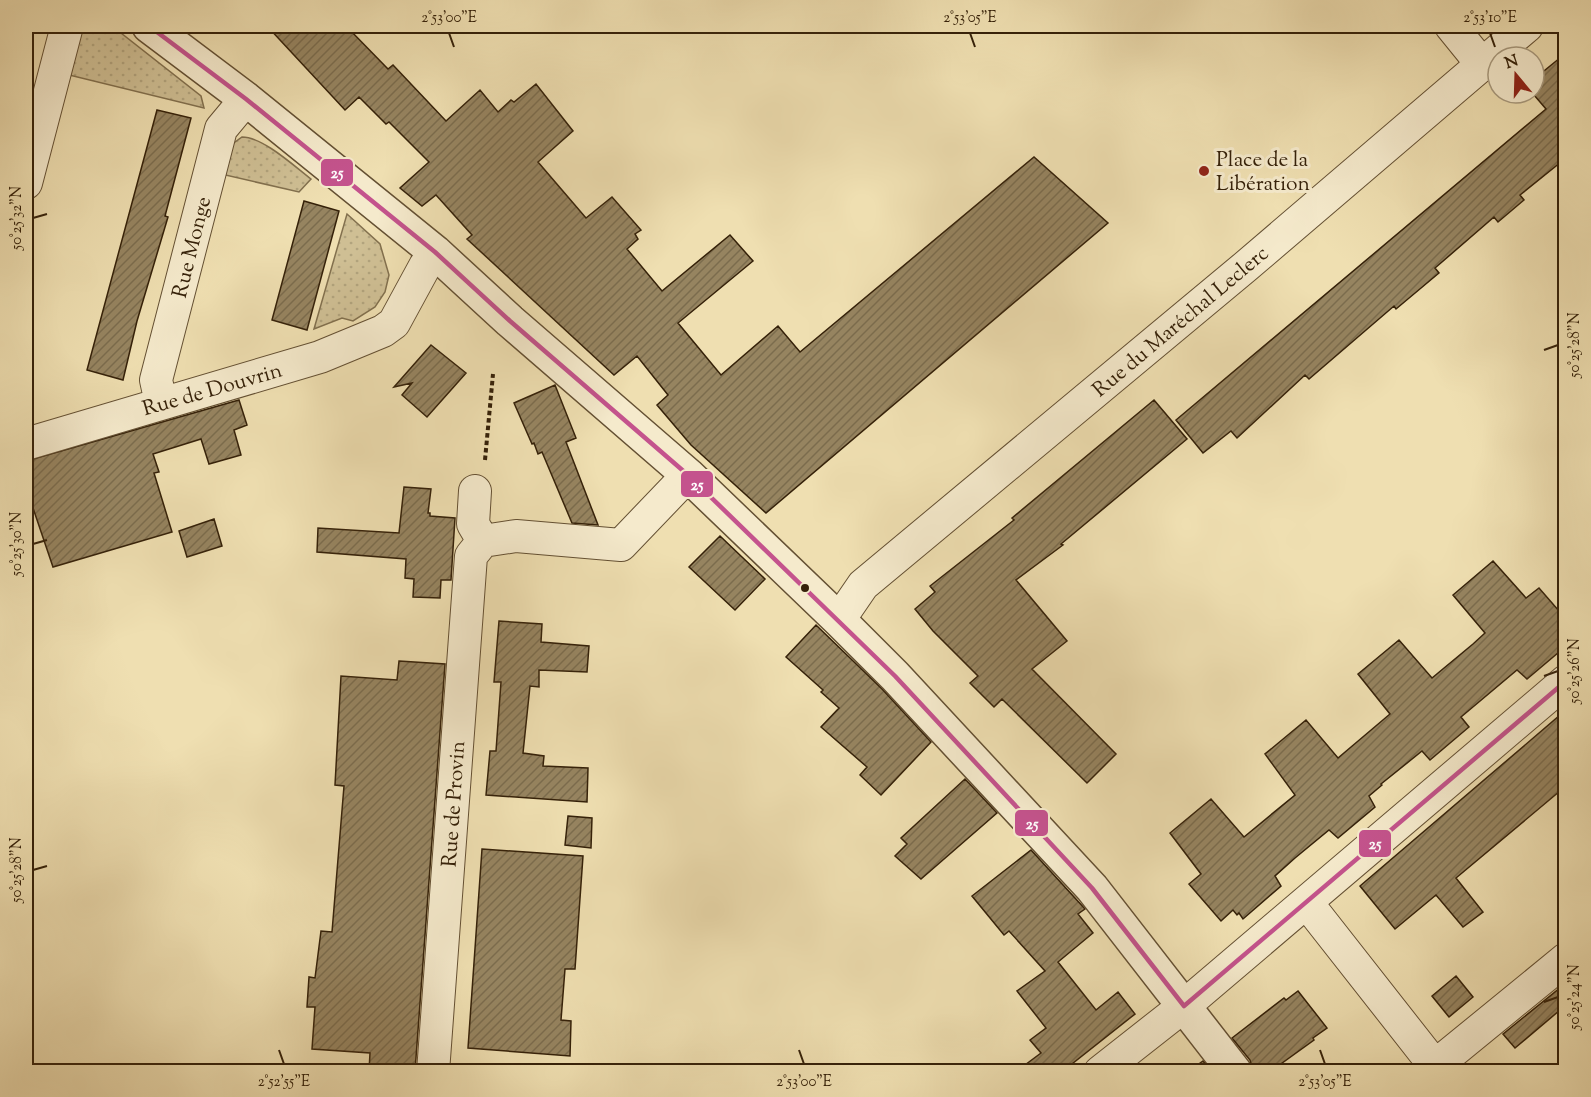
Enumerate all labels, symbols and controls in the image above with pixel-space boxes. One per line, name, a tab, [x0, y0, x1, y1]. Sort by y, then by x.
text: 2°53'00"E	[421, 8, 477, 29]
text: 2°53'05"E	[943, 8, 997, 29]
text: 2°53'10"E	[1463, 8, 1517, 29]
north arrow	[1486, 45, 1546, 105]
text: N	[1502, 50, 1522, 76]
place label: Place de la Libération	[1216, 146, 1310, 200]
line badge: 25	[320, 158, 354, 187]
text: 25	[331, 163, 344, 186]
marker: Place de la Libération	[1197, 164, 1211, 178]
text: 50°25'32"N	[7, 186, 28, 251]
street label: Rue Monge	[166, 194, 220, 301]
street label: Rue du Maréchal Leclerc	[1087, 240, 1276, 405]
text: 50°25'28"N	[1565, 312, 1586, 379]
street label: Rue de Douvrin	[139, 357, 286, 425]
line badge: 25	[680, 470, 714, 498]
text: 25	[691, 475, 704, 498]
text: 50°25'30"N	[7, 512, 28, 577]
unlabelled marker	[799, 582, 811, 594]
text: 50°25'26"N	[1565, 638, 1586, 705]
street label: Rue de Provin	[436, 740, 474, 868]
line badge: 25	[1014, 809, 1049, 837]
text: 25	[1026, 814, 1039, 837]
line badge: 25	[1358, 829, 1392, 858]
text: 25	[1369, 834, 1382, 857]
text: 50°25'28"N	[7, 837, 28, 904]
text: 50°25'24"N	[1565, 964, 1586, 1031]
text: 2°52'55"E	[258, 1072, 310, 1093]
text: 2°53'00"E	[776, 1072, 832, 1093]
text: 2°53'05"E	[1298, 1072, 1352, 1093]

